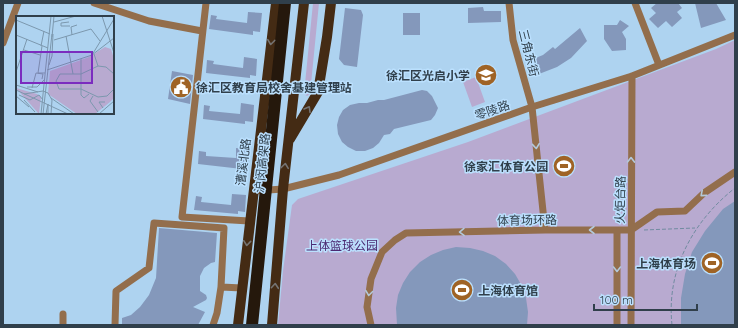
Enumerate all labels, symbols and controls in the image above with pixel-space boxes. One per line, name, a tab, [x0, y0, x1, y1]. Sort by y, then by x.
inset map	[16, 16, 114, 114]
street label: 三角东街	[516, 28, 542, 78]
one-way arrow	[267, 39, 276, 45]
school or university icon: 徐汇区光启小学	[473, 62, 499, 88]
place label: 徐汇区光启小学	[386, 68, 470, 83]
public building icon: 徐汇区教育局校舍基建管理站	[168, 74, 194, 100]
place label: 徐汇区教育局校舍基建管理站	[196, 80, 352, 95]
street label: 零陵路	[473, 97, 511, 123]
one-way arrow	[303, 106, 310, 113]
street label: 沪闵高架路	[251, 132, 273, 194]
street label: 漕溪北路	[233, 137, 253, 187]
one-way arrow	[532, 143, 541, 149]
sports icon: 徐家汇体育公园	[551, 153, 577, 179]
one-way arrow	[627, 157, 635, 163]
place label: 徐家汇体育公园	[464, 159, 548, 174]
one-way arrow	[280, 163, 289, 169]
street label: 火炬台路	[612, 176, 628, 224]
one-way arrow	[700, 190, 708, 197]
street label: 体育场环路	[497, 212, 557, 228]
one-way arrow	[589, 226, 595, 234]
one-way arrow	[459, 228, 465, 236]
park label: 上体篮球公园	[306, 238, 378, 253]
one-way arrow	[242, 240, 251, 246]
sports icon: 上海体育场	[699, 250, 725, 276]
place label: 上海体育场	[636, 256, 696, 271]
one-way arrow	[613, 266, 621, 272]
sports icon: 上海体育馆	[449, 277, 475, 303]
one-way arrow	[270, 283, 279, 289]
place label: 上海体育馆	[478, 283, 538, 298]
scale bar	[594, 286, 697, 312]
one-way arrow	[365, 290, 374, 297]
text: 100 m	[600, 292, 633, 307]

